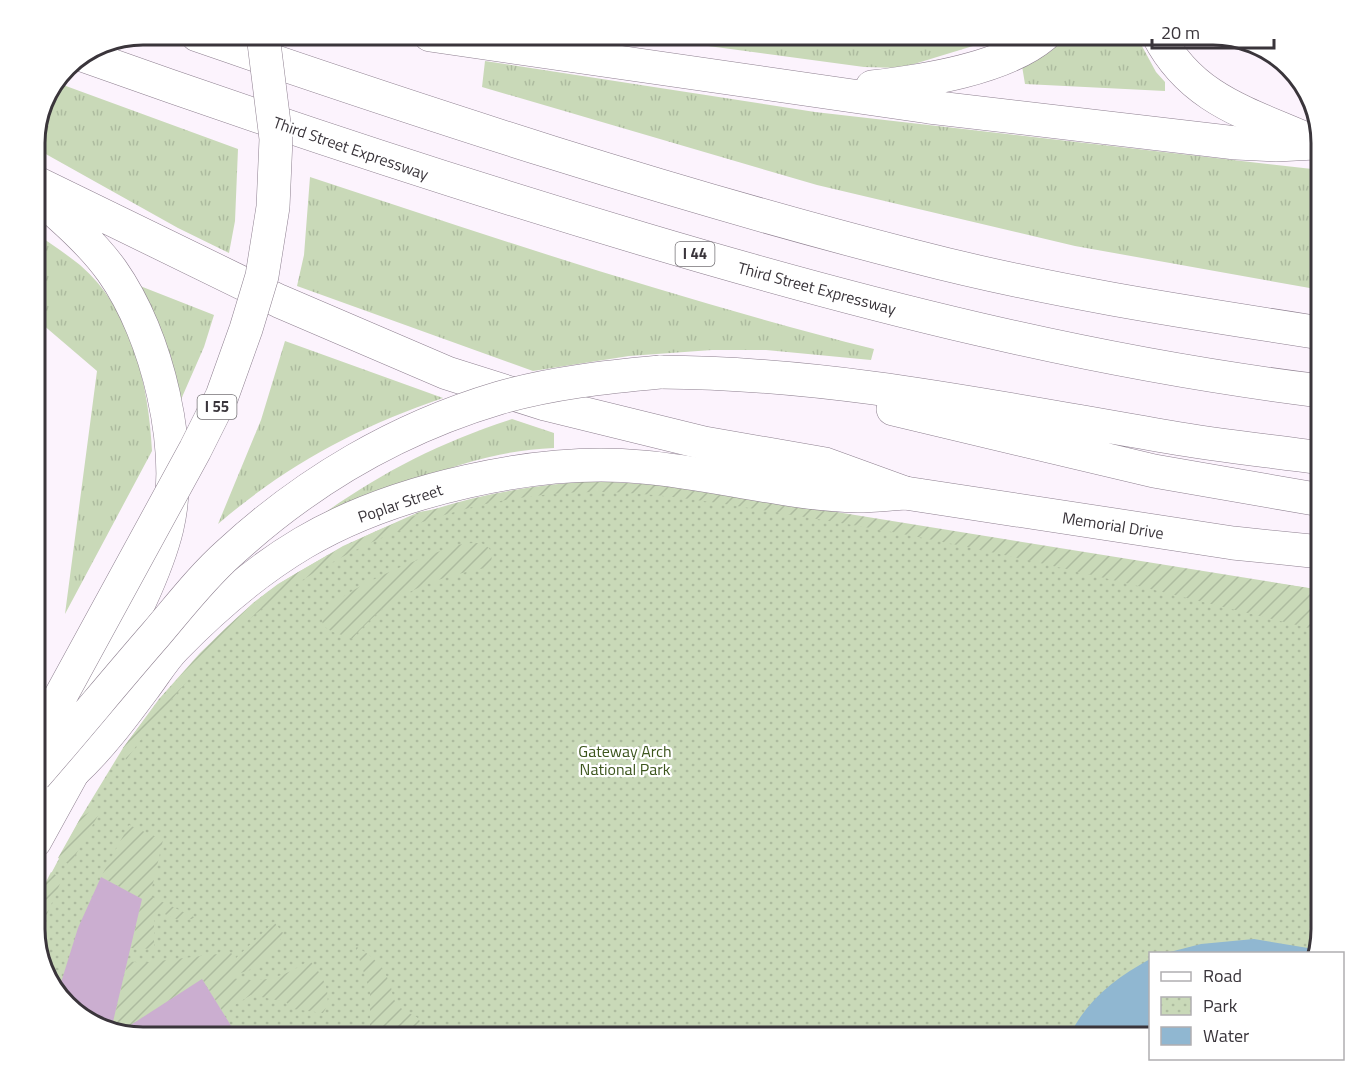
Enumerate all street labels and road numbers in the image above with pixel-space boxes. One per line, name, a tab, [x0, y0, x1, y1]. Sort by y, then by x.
street label: Third Street Expressway	[270, 110, 432, 186]
road number: I 44	[676, 242, 714, 266]
street label: Third Street Expressway	[735, 255, 899, 321]
road number: I 55	[198, 395, 236, 419]
street label: Poplar Street	[354, 477, 446, 529]
street label: Memorial Drive	[1060, 505, 1166, 545]

